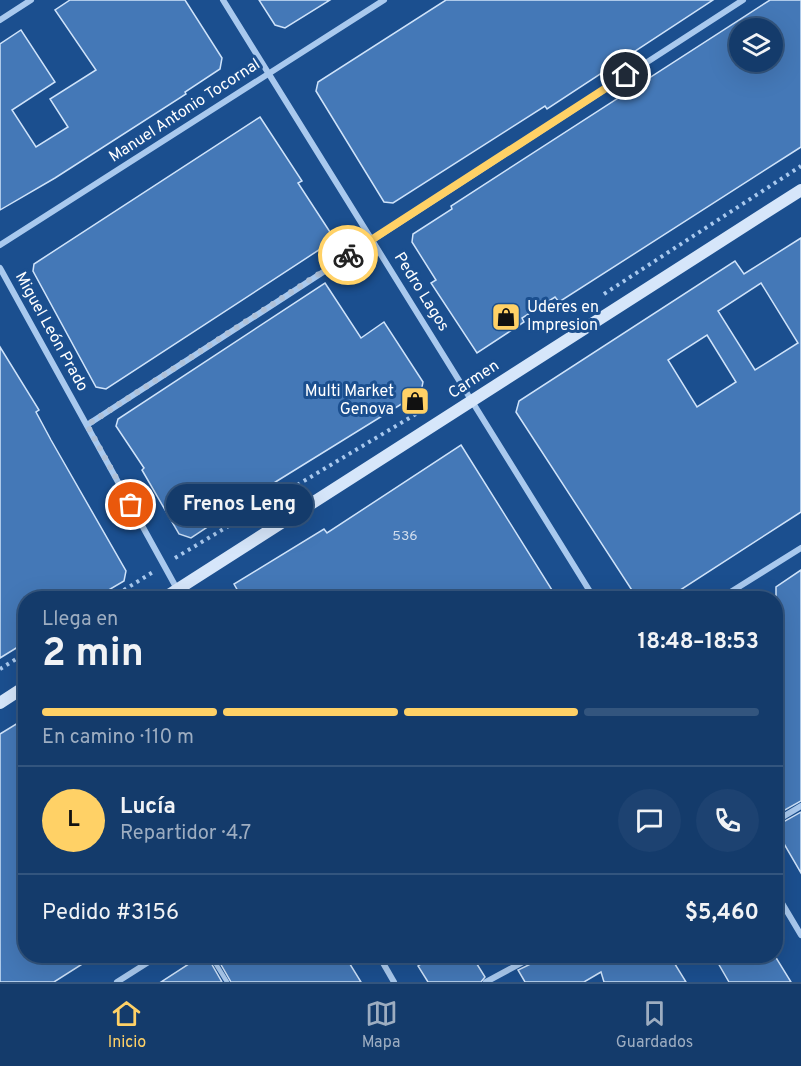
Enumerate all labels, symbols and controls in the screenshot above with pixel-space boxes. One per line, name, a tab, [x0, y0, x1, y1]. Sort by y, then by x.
map controls	[729, 18, 783, 72]
button: layers	[729, 18, 783, 72]
pin	[600, 49, 651, 100]
street label: Manuel Antonio Tocornal	[106, 55, 264, 167]
icon: home	[609, 58, 642, 91]
courier	[318, 225, 378, 285]
icon: bike	[332, 239, 365, 272]
street label: Pedro Lagos	[389, 249, 453, 335]
street label: Miguel León Prado	[10, 269, 92, 395]
place label: Uderes en Impresion	[527, 298, 599, 336]
shop icon: Uderes en Impresion	[490, 301, 522, 333]
street label: Carmen	[445, 356, 503, 404]
place label: Multi Market Genova	[305, 382, 394, 420]
shop icon: Multi Market Genova	[399, 385, 431, 417]
pin	[105, 479, 156, 530]
callout: Frenos Leng	[167, 484, 314, 526]
icon: bag	[114, 488, 147, 521]
text: Frenos Leng	[183, 492, 296, 518]
house number: 536	[392, 528, 418, 545]
text: Llega en	[42, 607, 118, 633]
text: 18:48–18:53	[638, 629, 759, 656]
text: 2 min	[42, 631, 144, 680]
text: En camino · 110 m	[42, 725, 194, 751]
button: chat	[618, 789, 681, 852]
button: phone	[696, 789, 759, 852]
text: Lucía	[120, 794, 176, 821]
text: L	[67, 807, 80, 834]
text: Repartidor · 4.7	[120, 821, 251, 847]
text: Pedido #3156	[42, 900, 179, 927]
text: $5,460	[685, 900, 759, 927]
tab: Inicio	[108, 997, 146, 1053]
tab: Mapa	[362, 997, 400, 1053]
tab: Guardados	[616, 997, 693, 1053]

